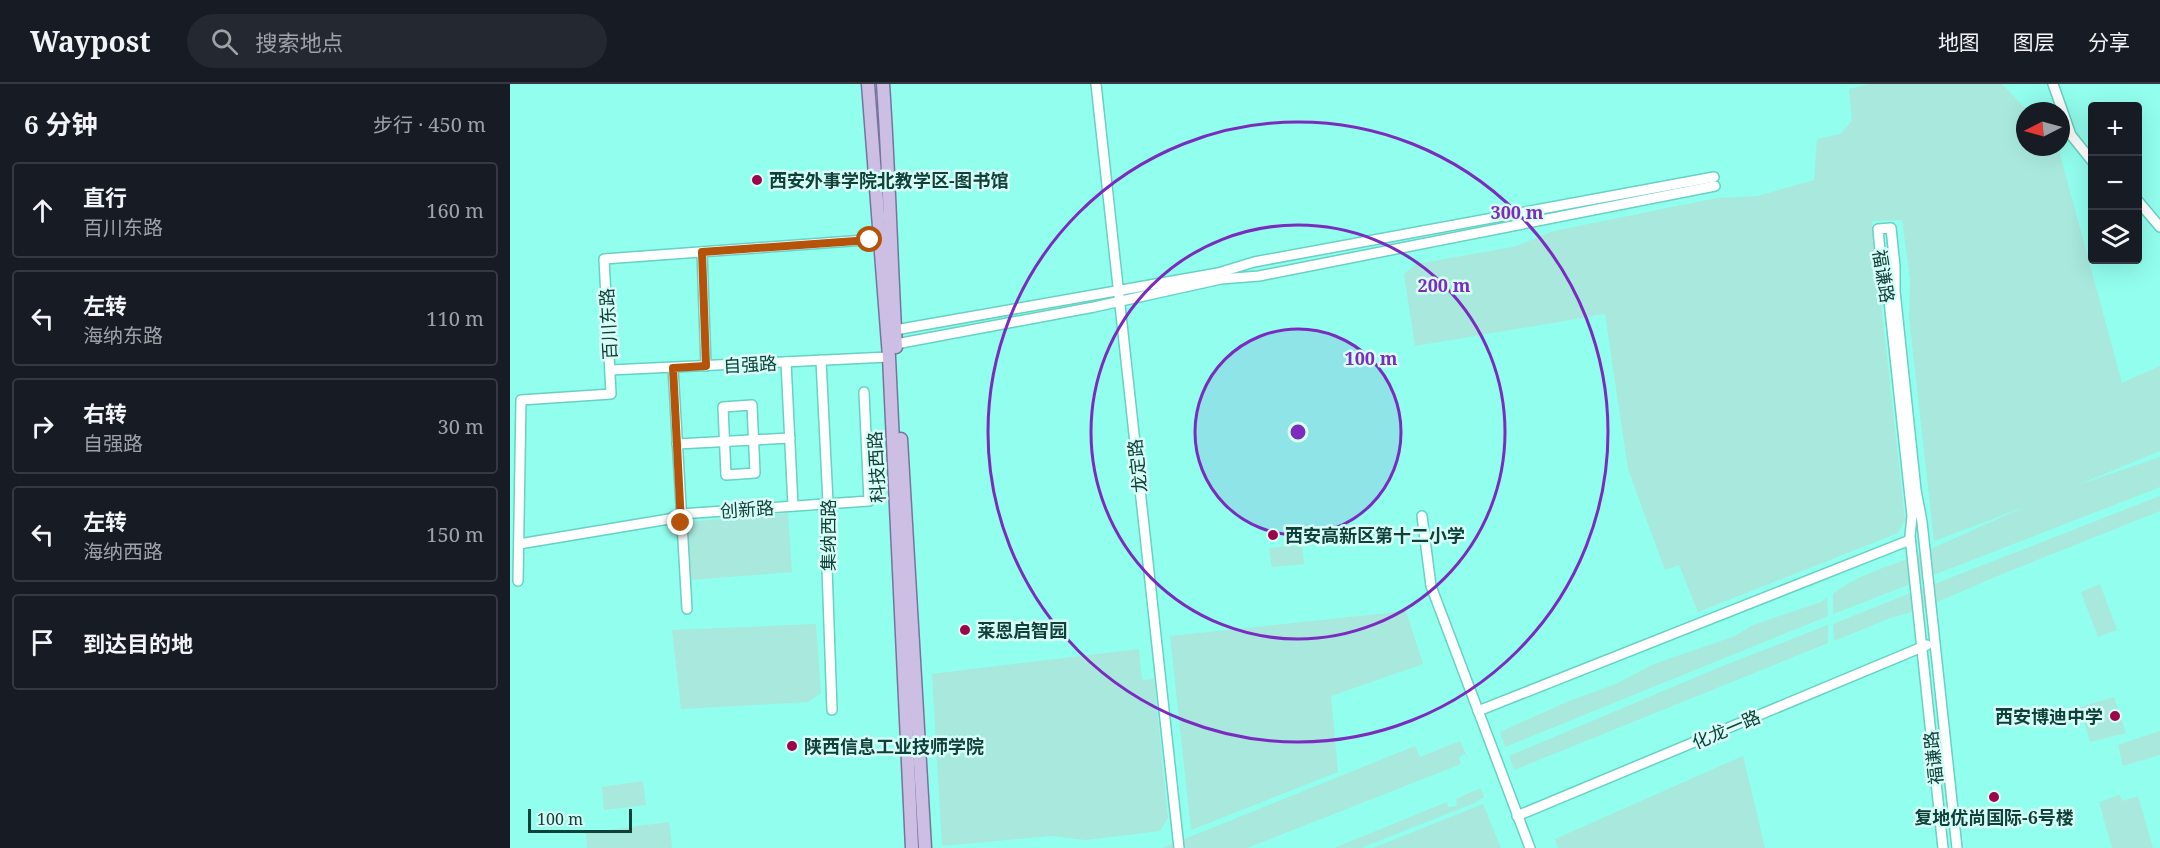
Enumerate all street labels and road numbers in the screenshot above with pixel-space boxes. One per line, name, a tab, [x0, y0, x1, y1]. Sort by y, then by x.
street label: 福谦路	[1868, 247, 1900, 305]
street label: 百川东路	[594, 287, 622, 361]
street label: 自强路	[722, 351, 778, 377]
street label: 科技西路	[862, 430, 890, 504]
street label: 龙定路	[1122, 438, 1152, 494]
street label: 创新路	[719, 495, 775, 523]
street label: 集纳西路	[816, 499, 840, 571]
street label: 化龙一路	[1688, 704, 1764, 754]
street label: 福谦路	[1918, 730, 1948, 786]

